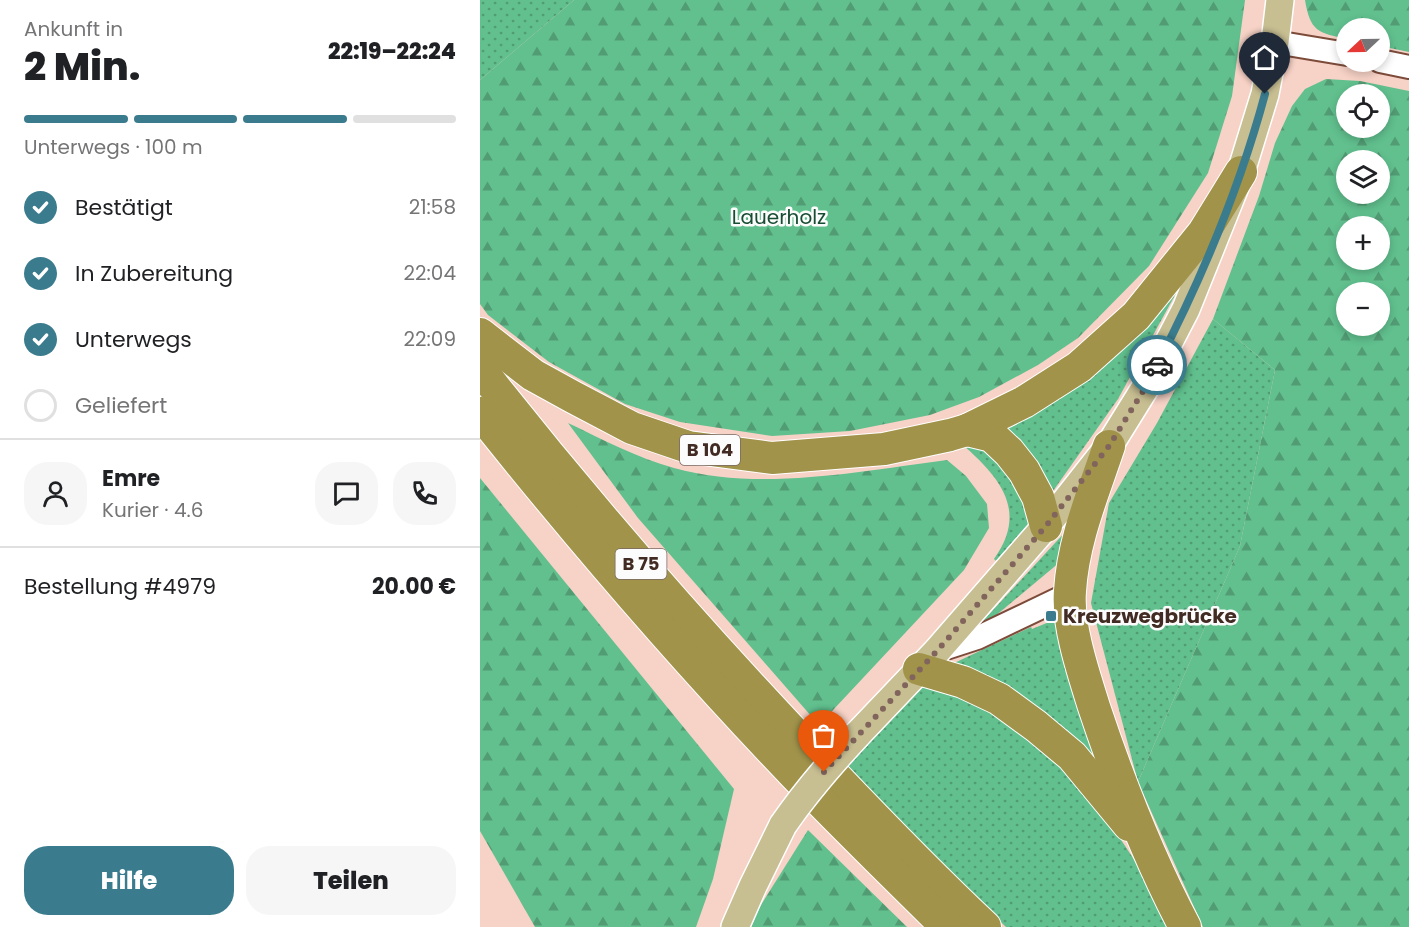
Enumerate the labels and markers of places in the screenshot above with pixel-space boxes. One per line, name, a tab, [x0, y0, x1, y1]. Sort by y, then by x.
pin	[1239, 32, 1290, 94]
place label: Kreuzwegbrücke	[1063, 602, 1237, 630]
marker: Kreuzwegbrücke	[1044, 609, 1058, 623]
pin	[798, 710, 849, 772]

